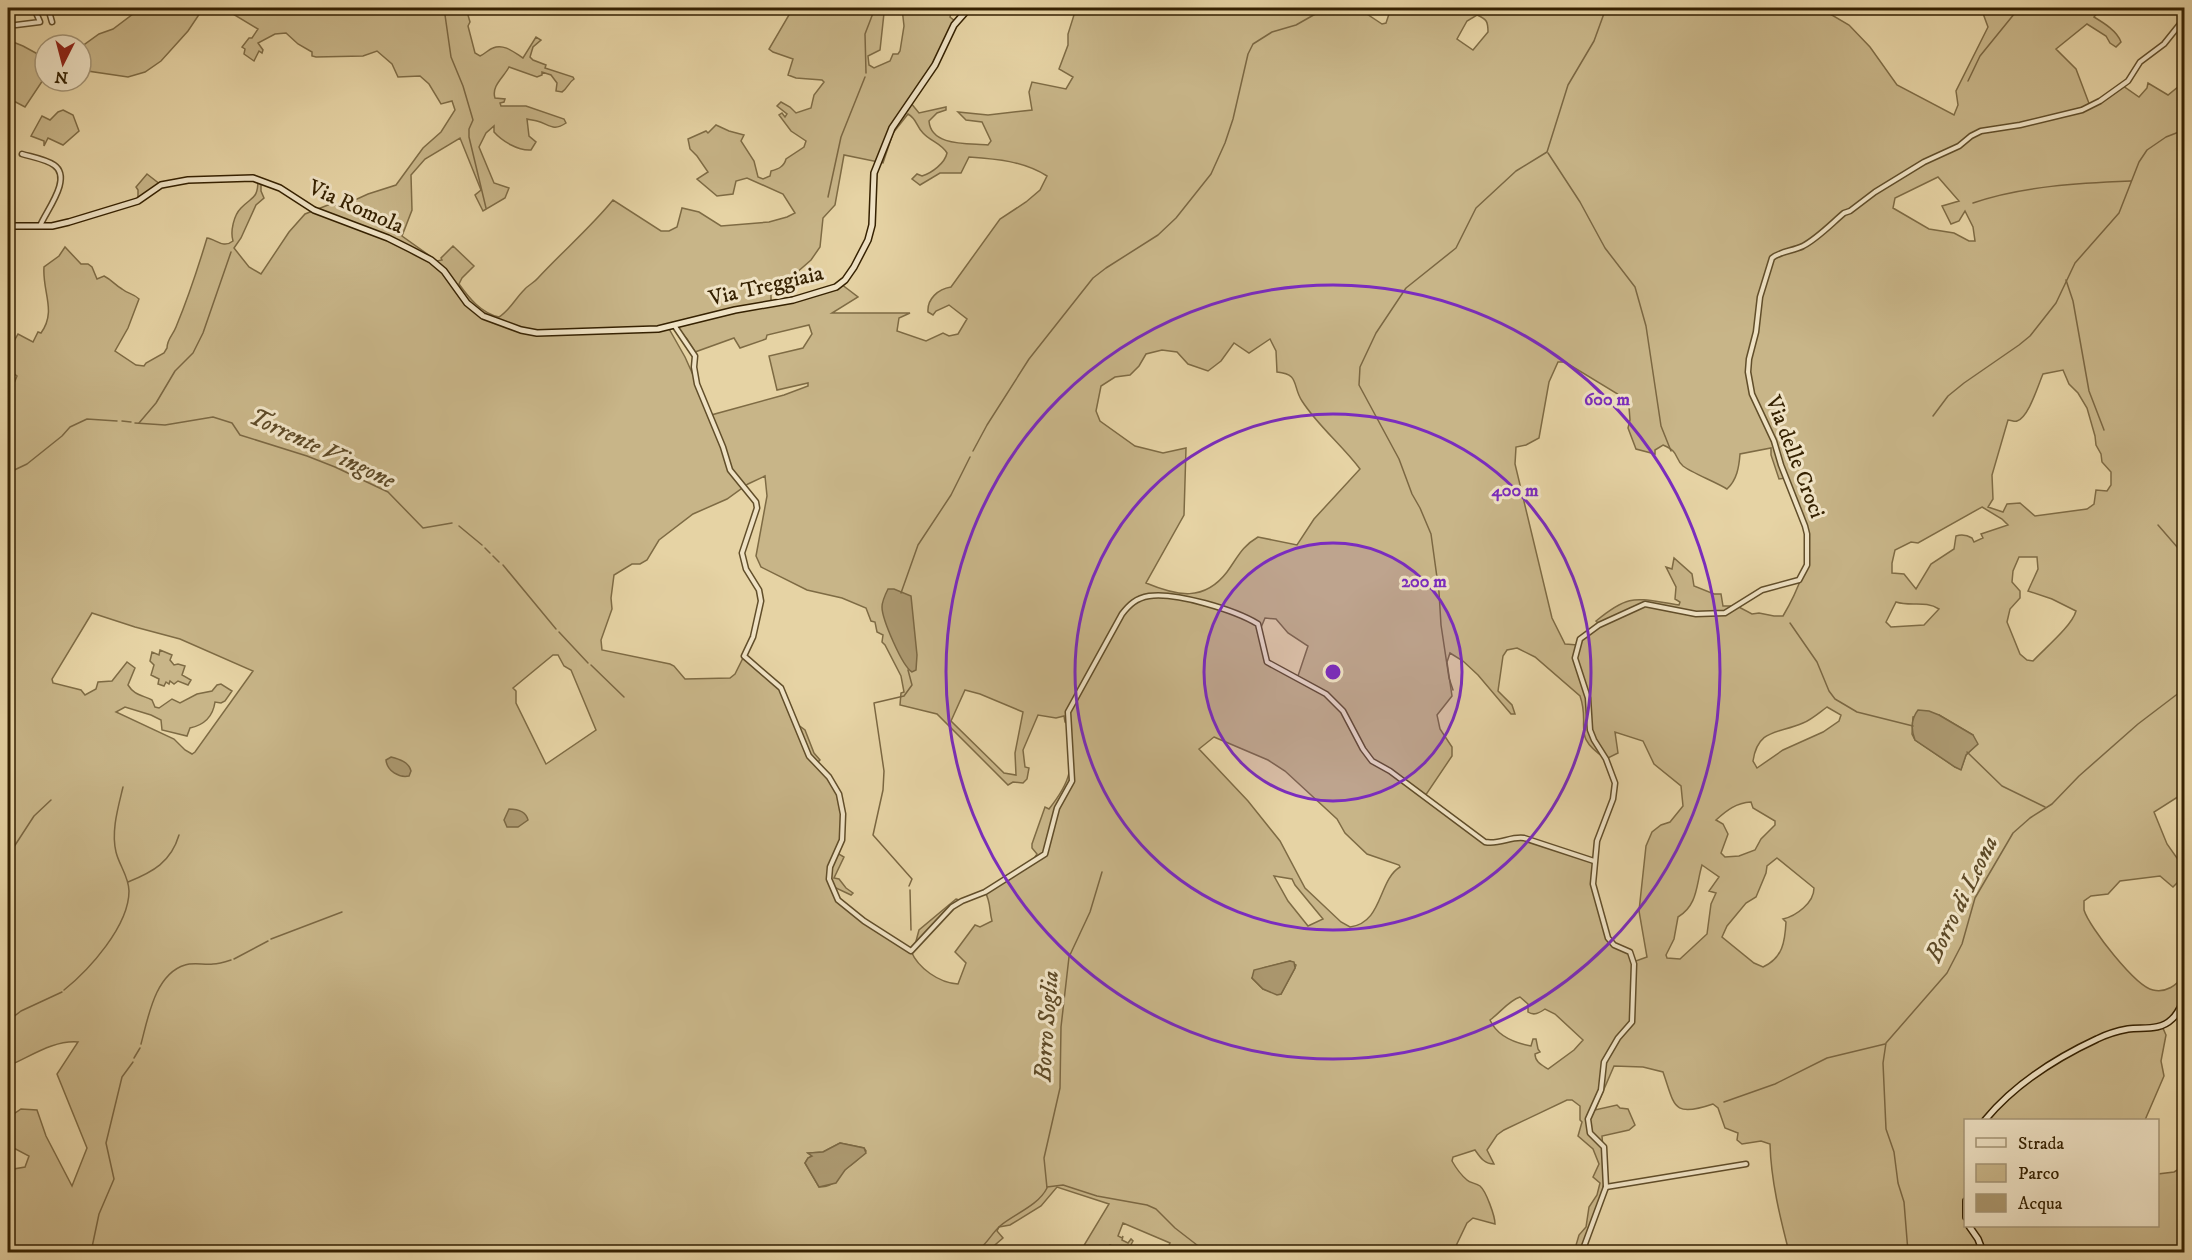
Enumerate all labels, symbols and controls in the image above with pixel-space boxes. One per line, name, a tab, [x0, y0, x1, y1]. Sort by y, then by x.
north arrow	[33, 33, 93, 93]
text: N	[54, 66, 69, 88]
street label: Via Romola	[303, 174, 409, 240]
street label: Via Treggiaia	[705, 260, 827, 312]
text: 600 m	[1584, 389, 1631, 411]
street label: Via delle Croci	[1759, 391, 1831, 522]
water label: Torrente Vingone	[244, 402, 400, 496]
text: 400 m	[1490, 480, 1539, 502]
text: 200 m	[1401, 571, 1447, 593]
centre of rings	[1323, 662, 1343, 682]
water label: Borro di Leona	[1918, 831, 2005, 968]
water label: Borro Soglia	[1028, 970, 1066, 1083]
legend	[1964, 1119, 2159, 1227]
text: Strada	[2018, 1133, 2065, 1155]
text: Parco	[2018, 1163, 2059, 1185]
text: Acqua	[2018, 1193, 2063, 1215]

